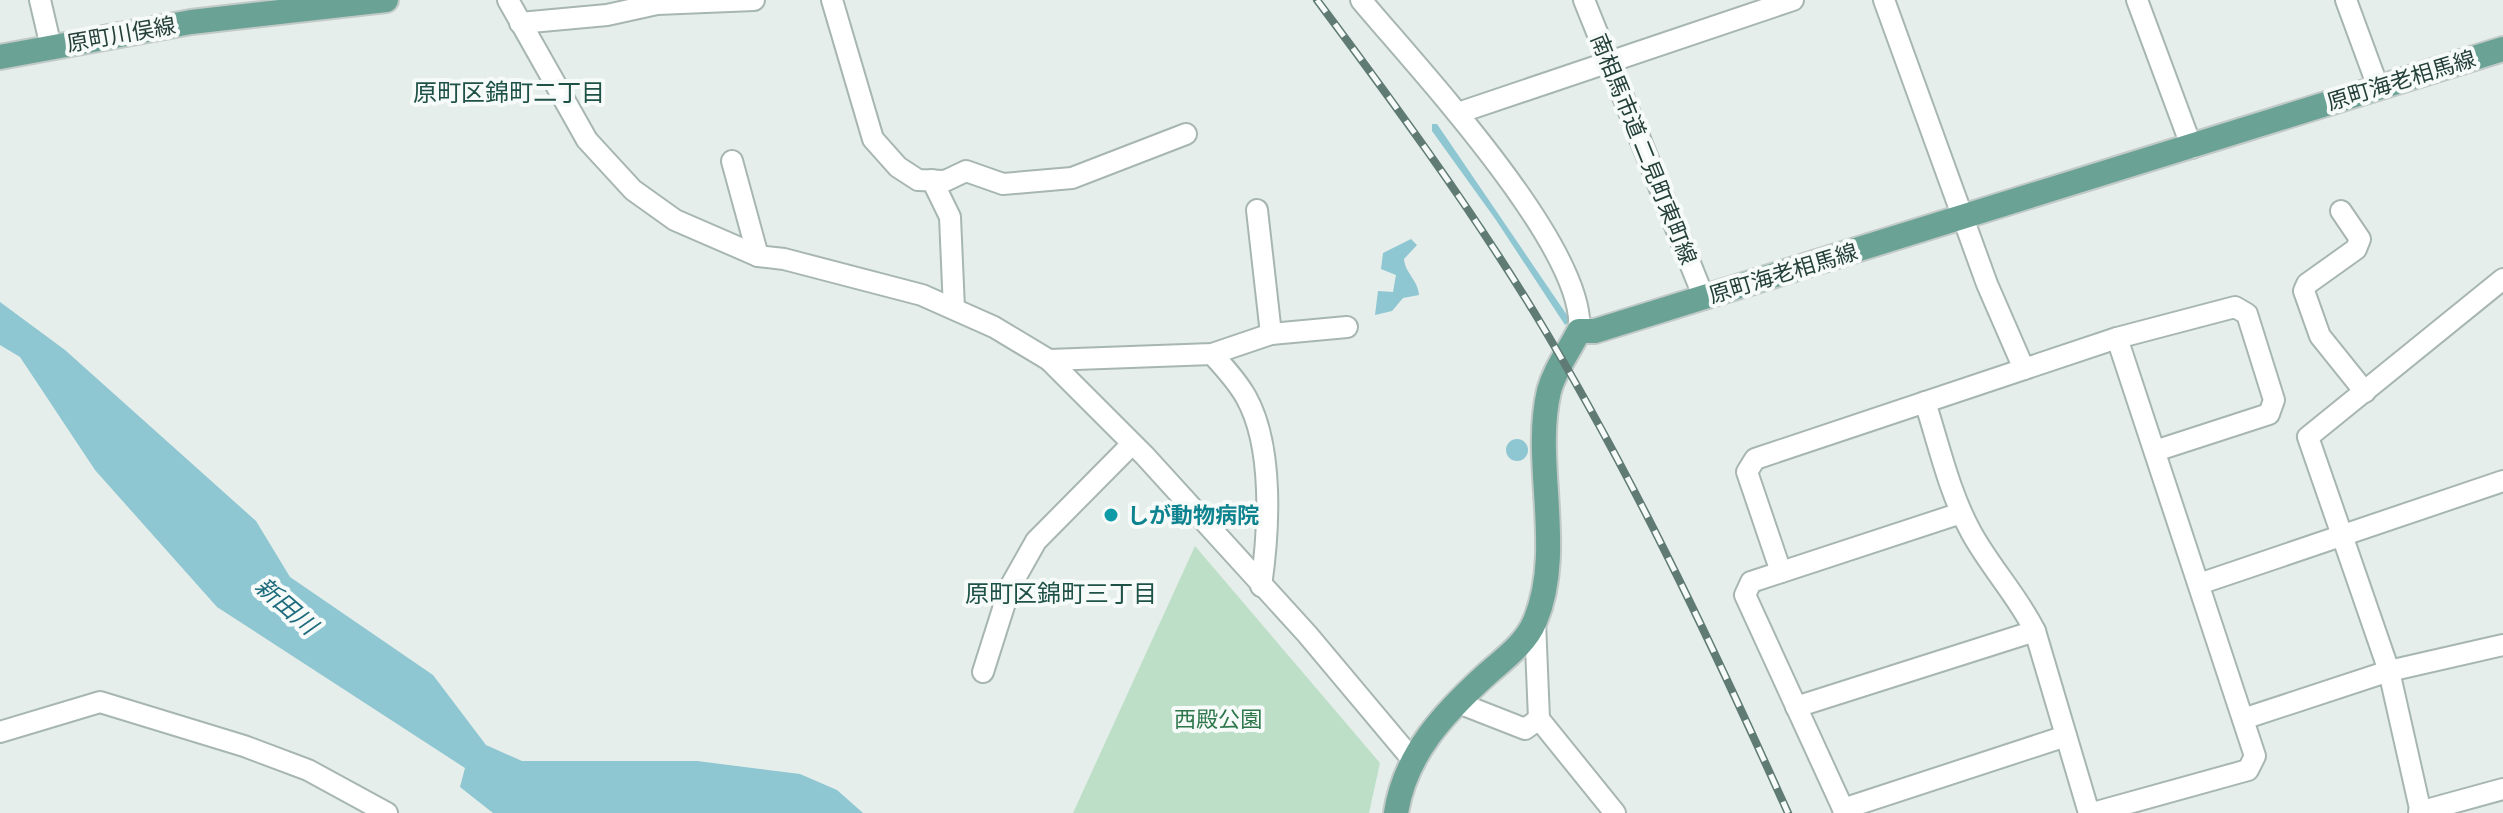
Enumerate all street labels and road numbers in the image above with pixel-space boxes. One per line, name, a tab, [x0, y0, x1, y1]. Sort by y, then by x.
street label: 原町川俣線	[64, 11, 177, 55]
street label: 南相馬市道 二見町東町線	[1587, 30, 1703, 268]
street label: 原町海老相馬線	[2323, 44, 2478, 114]
street label: 原町海老相馬線	[1705, 237, 1860, 307]

